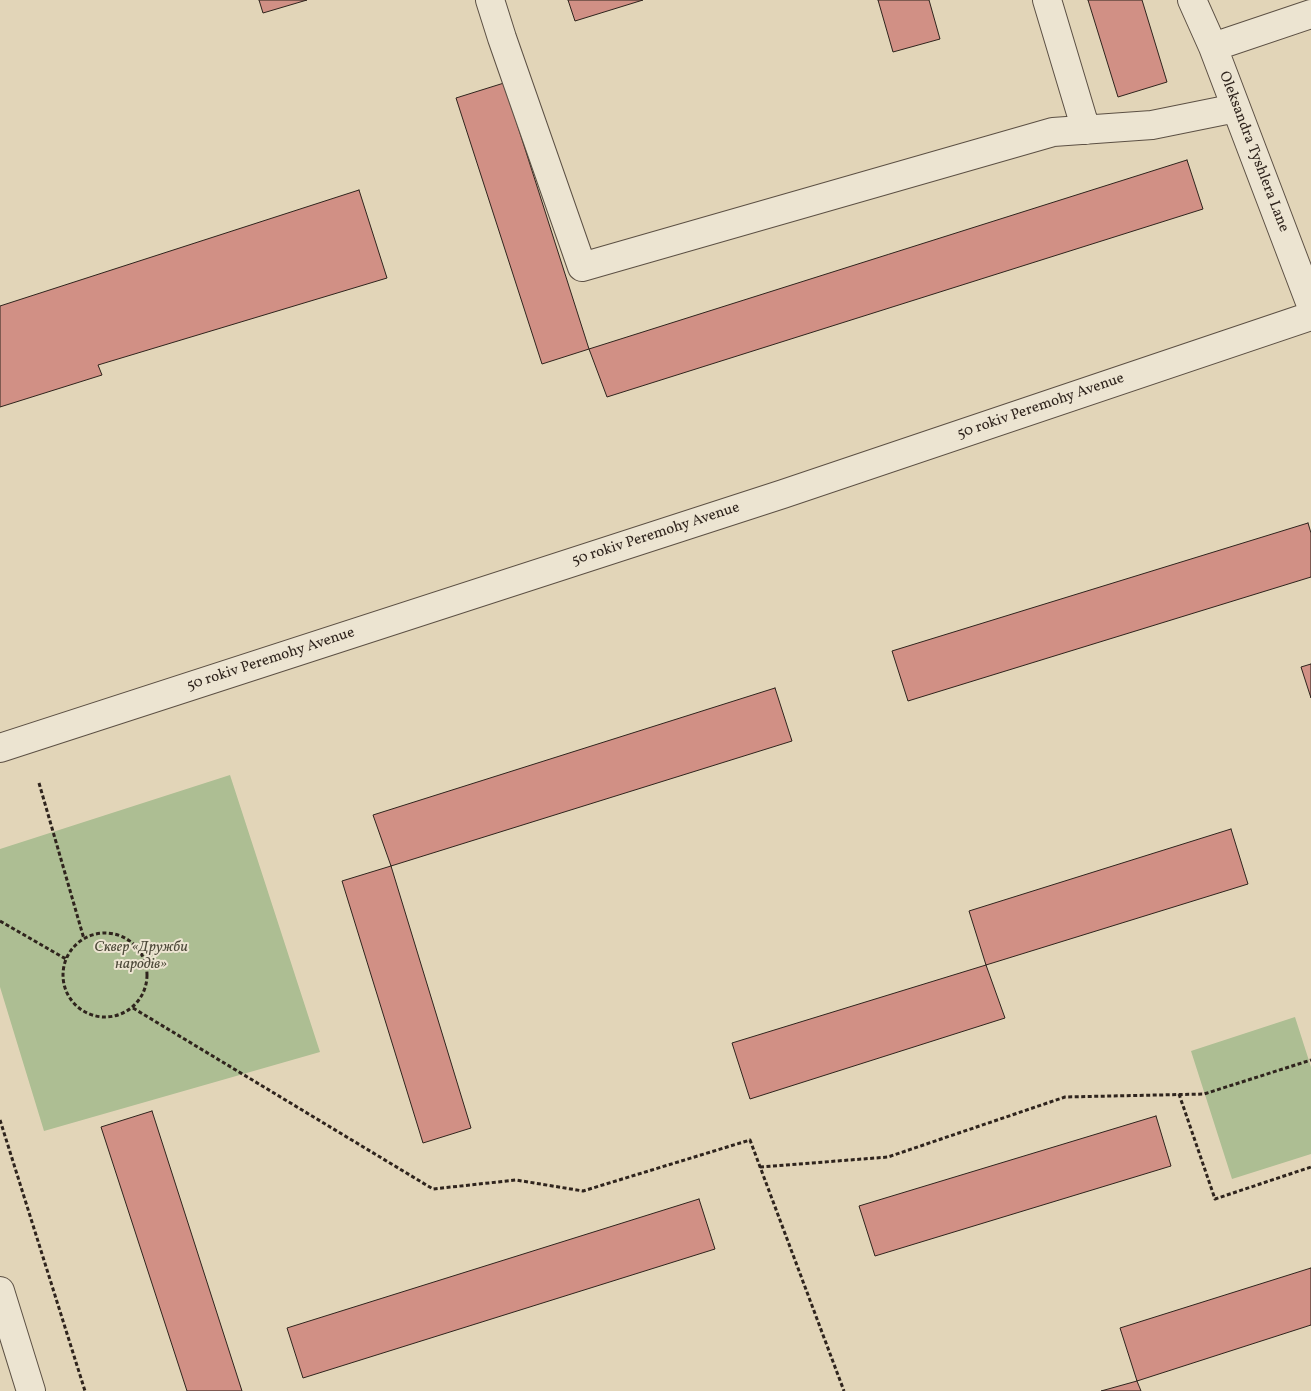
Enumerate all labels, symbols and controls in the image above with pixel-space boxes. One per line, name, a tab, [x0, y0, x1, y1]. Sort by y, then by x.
street label: Oleksandra Tyshlera Lane	[1214, 69, 1292, 235]
street label: 50 rokiv Peremohy Avenue	[955, 370, 1127, 444]
street label: 50 rokiv Peremohy Avenue	[570, 499, 742, 571]
street label: 50 rokiv Peremohy Avenue	[185, 624, 357, 696]
park label: Сквер «Дружби народів»	[94, 939, 188, 974]

